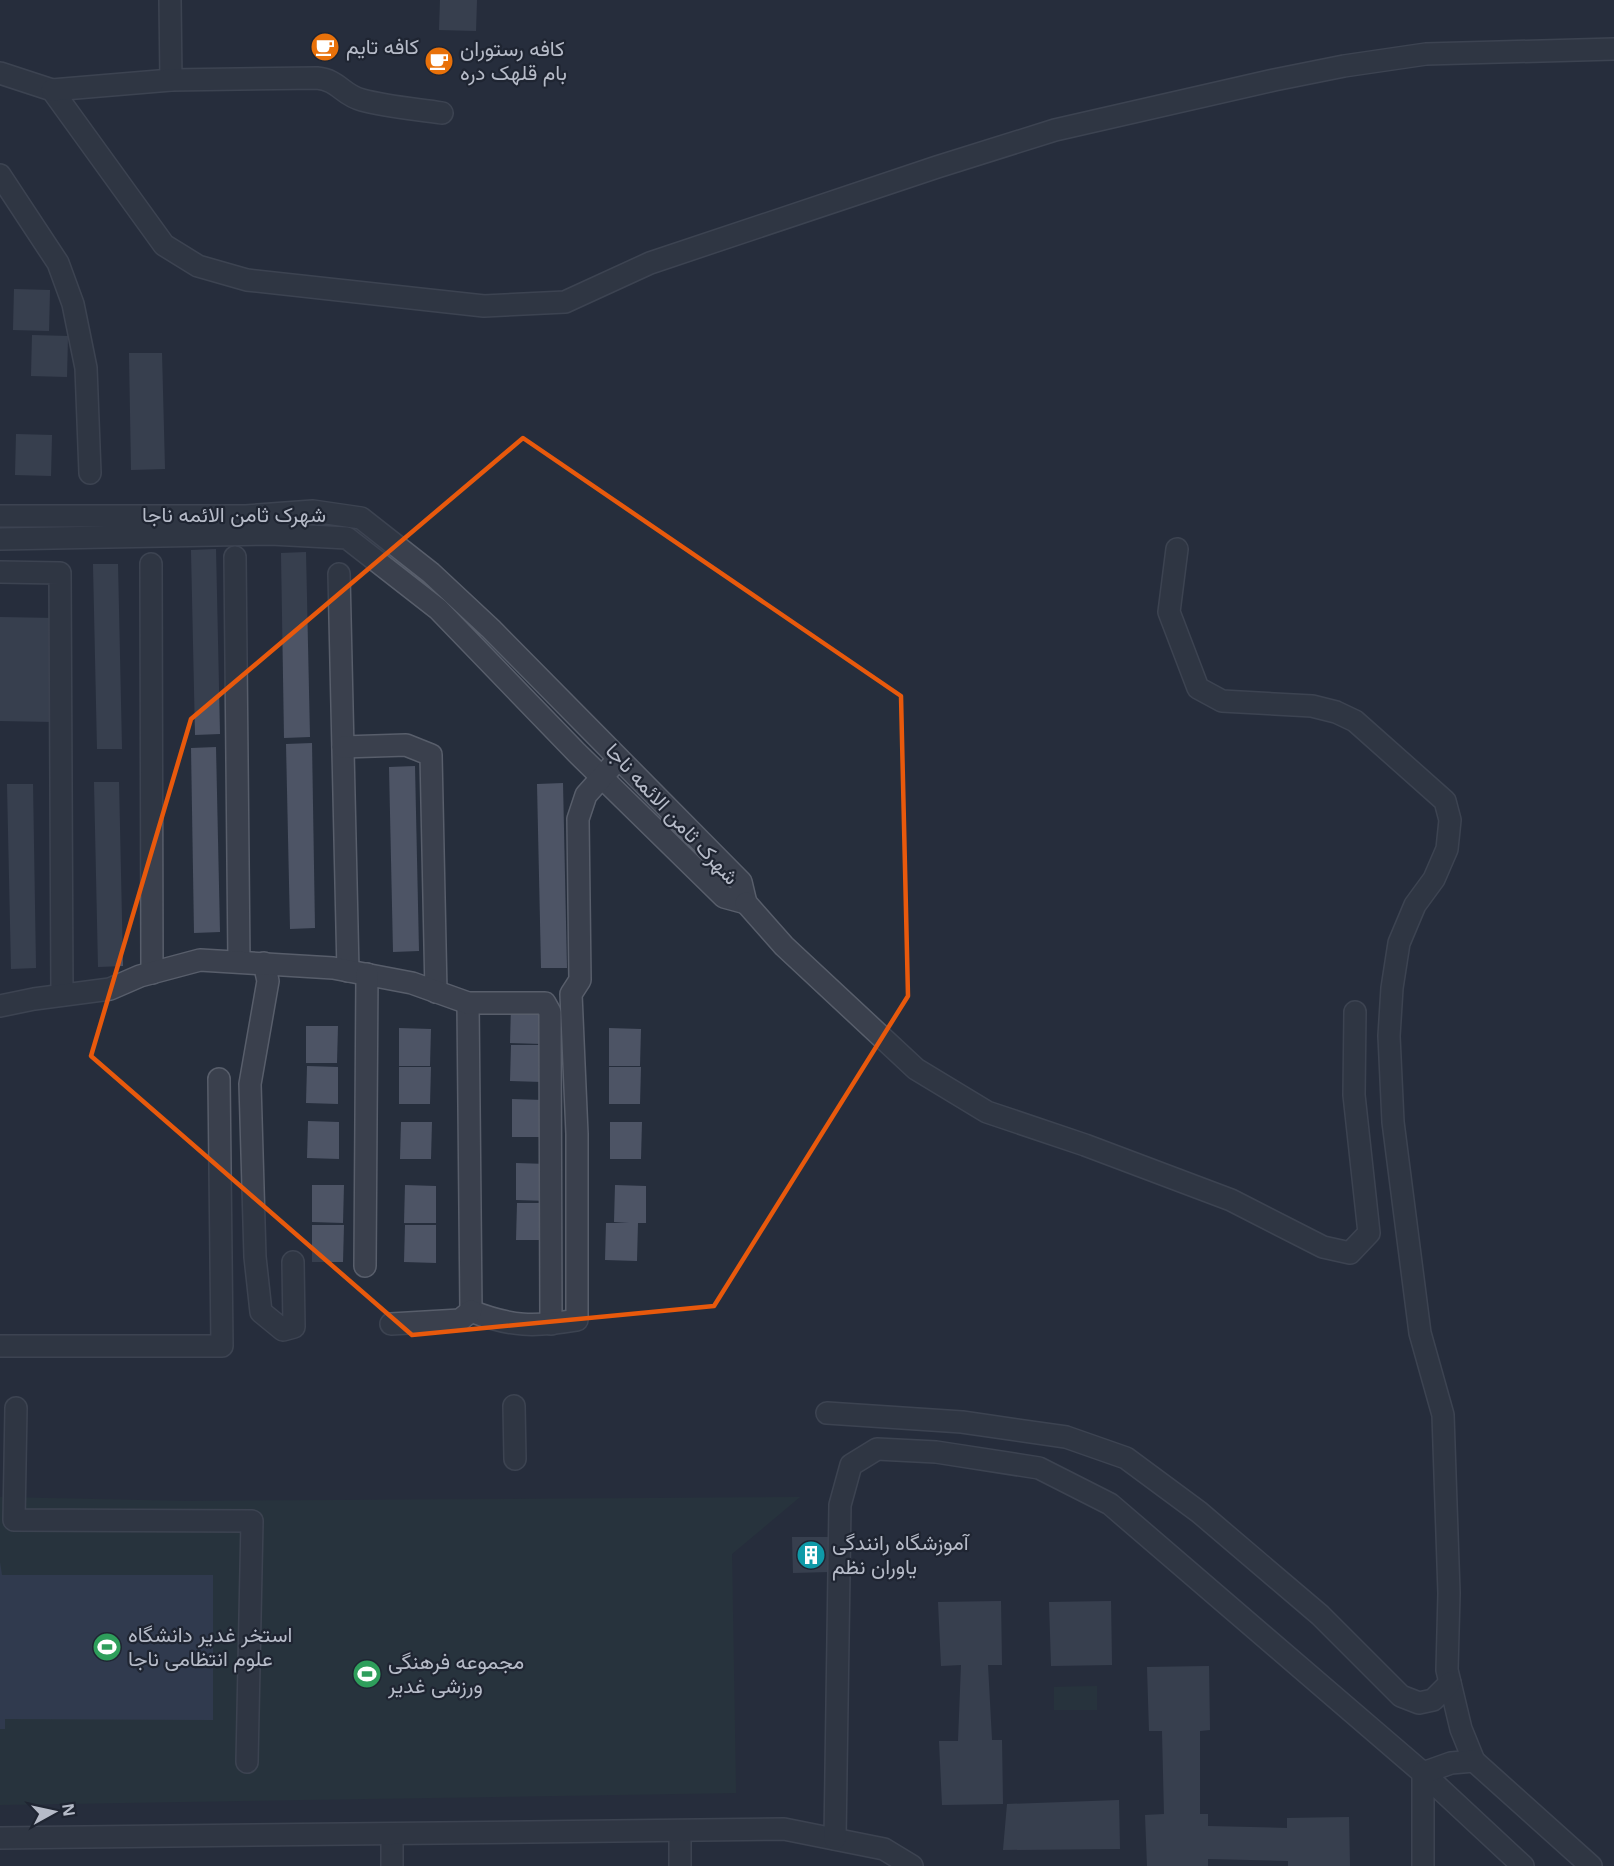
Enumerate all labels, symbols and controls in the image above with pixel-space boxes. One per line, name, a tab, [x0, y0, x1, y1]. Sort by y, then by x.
cafe icon: کافه تایم	[309, 31, 341, 63]
place label: کافه تایم	[346, 32, 419, 61]
place label: کافه رستوران بام قلهک دره	[460, 34, 567, 87]
cafe icon: کافه رستوران بام قلهک دره	[423, 45, 455, 77]
street label: شهرک ثامن الائمه ناجا	[142, 500, 326, 528]
street label: شهرک ثامن الائمه ناجا	[600, 737, 746, 890]
place label: آموزشگاه رانندگی یاوران نظم	[832, 1528, 971, 1581]
building icon: آموزشگاه رانندگی یاوران نظم	[795, 1539, 827, 1571]
place label: استخر غدیر دانشگاه علوم انتظامی ناجا	[128, 1620, 292, 1673]
sports icon: استخر غدیر دانشگاه علوم انتظامی ناجا	[91, 1631, 123, 1663]
place label: مجموعه فرهنگی ورزشی غدیر	[387, 1647, 524, 1699]
sports icon: مجموعه فرهنگی ورزشی غدیر	[351, 1658, 383, 1690]
north arrow	[24, 1782, 84, 1842]
text: N	[57, 1802, 81, 1818]

